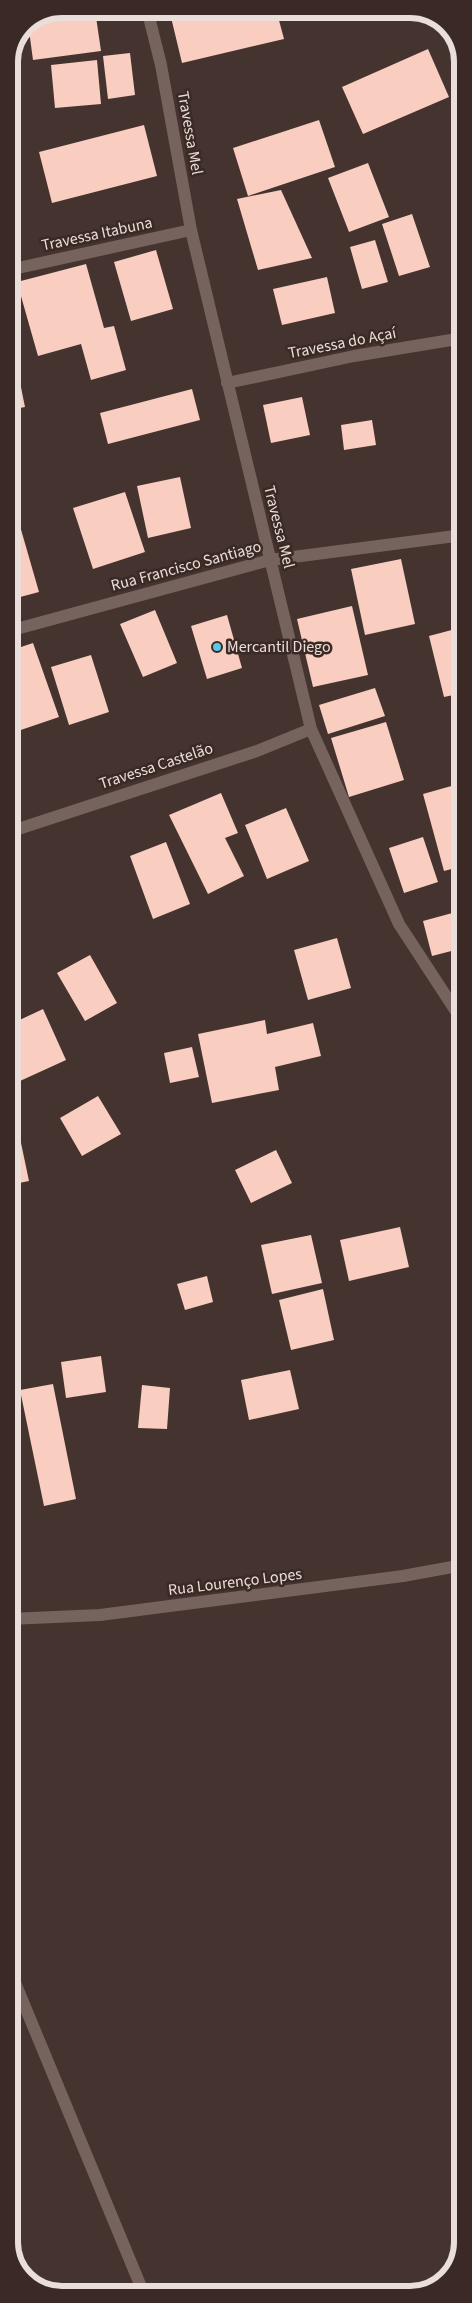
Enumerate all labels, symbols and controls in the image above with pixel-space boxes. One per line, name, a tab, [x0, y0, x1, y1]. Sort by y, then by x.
street label: Travessa Mel	[172, 89, 208, 177]
street label: Travessa Itabuna	[40, 212, 154, 256]
street label: Travessa do Açaí	[286, 322, 399, 364]
street label: Travessa Mel	[258, 483, 300, 571]
street label: Rua Francisco Santiago	[108, 535, 264, 597]
place label: Mercantil Diego	[227, 636, 331, 658]
marker: Mercantil Diego	[211, 641, 223, 653]
street label: Travessa Castelão	[96, 737, 216, 795]
street label: Rua Lourenço Lopes	[167, 1563, 303, 1601]

